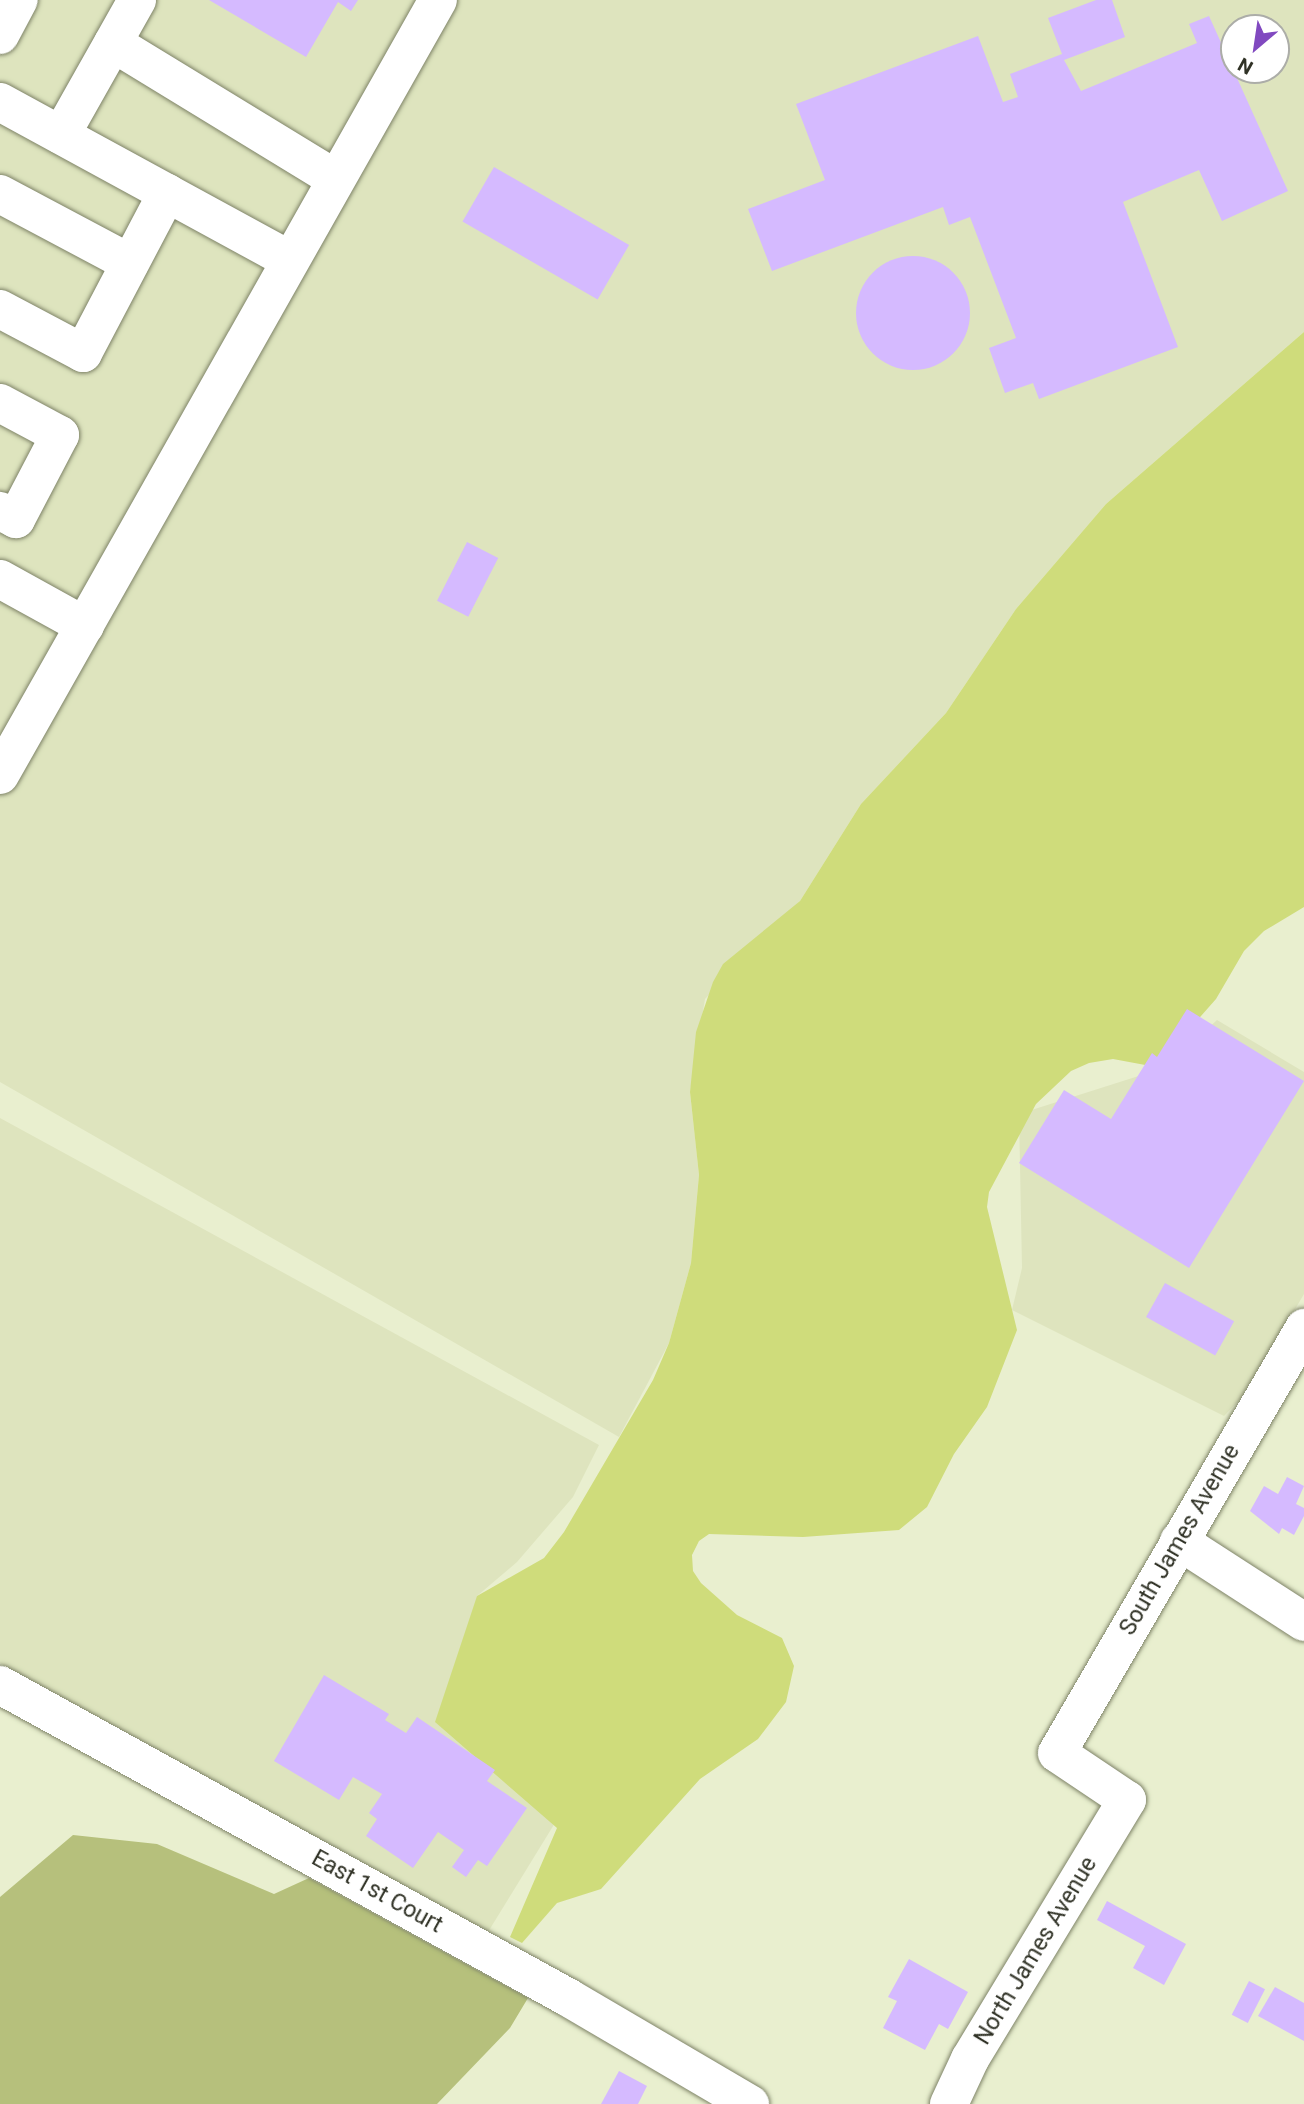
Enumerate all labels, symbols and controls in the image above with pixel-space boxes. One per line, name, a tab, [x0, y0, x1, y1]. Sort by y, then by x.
north arrow	[1220, 14, 1290, 84]
text: N	[1234, 53, 1257, 79]
street label: South James Avenue	[1114, 1440, 1246, 1640]
street label: East 1st Court	[307, 1845, 447, 1939]
street label: North James Avenue	[969, 1852, 1103, 2050]

